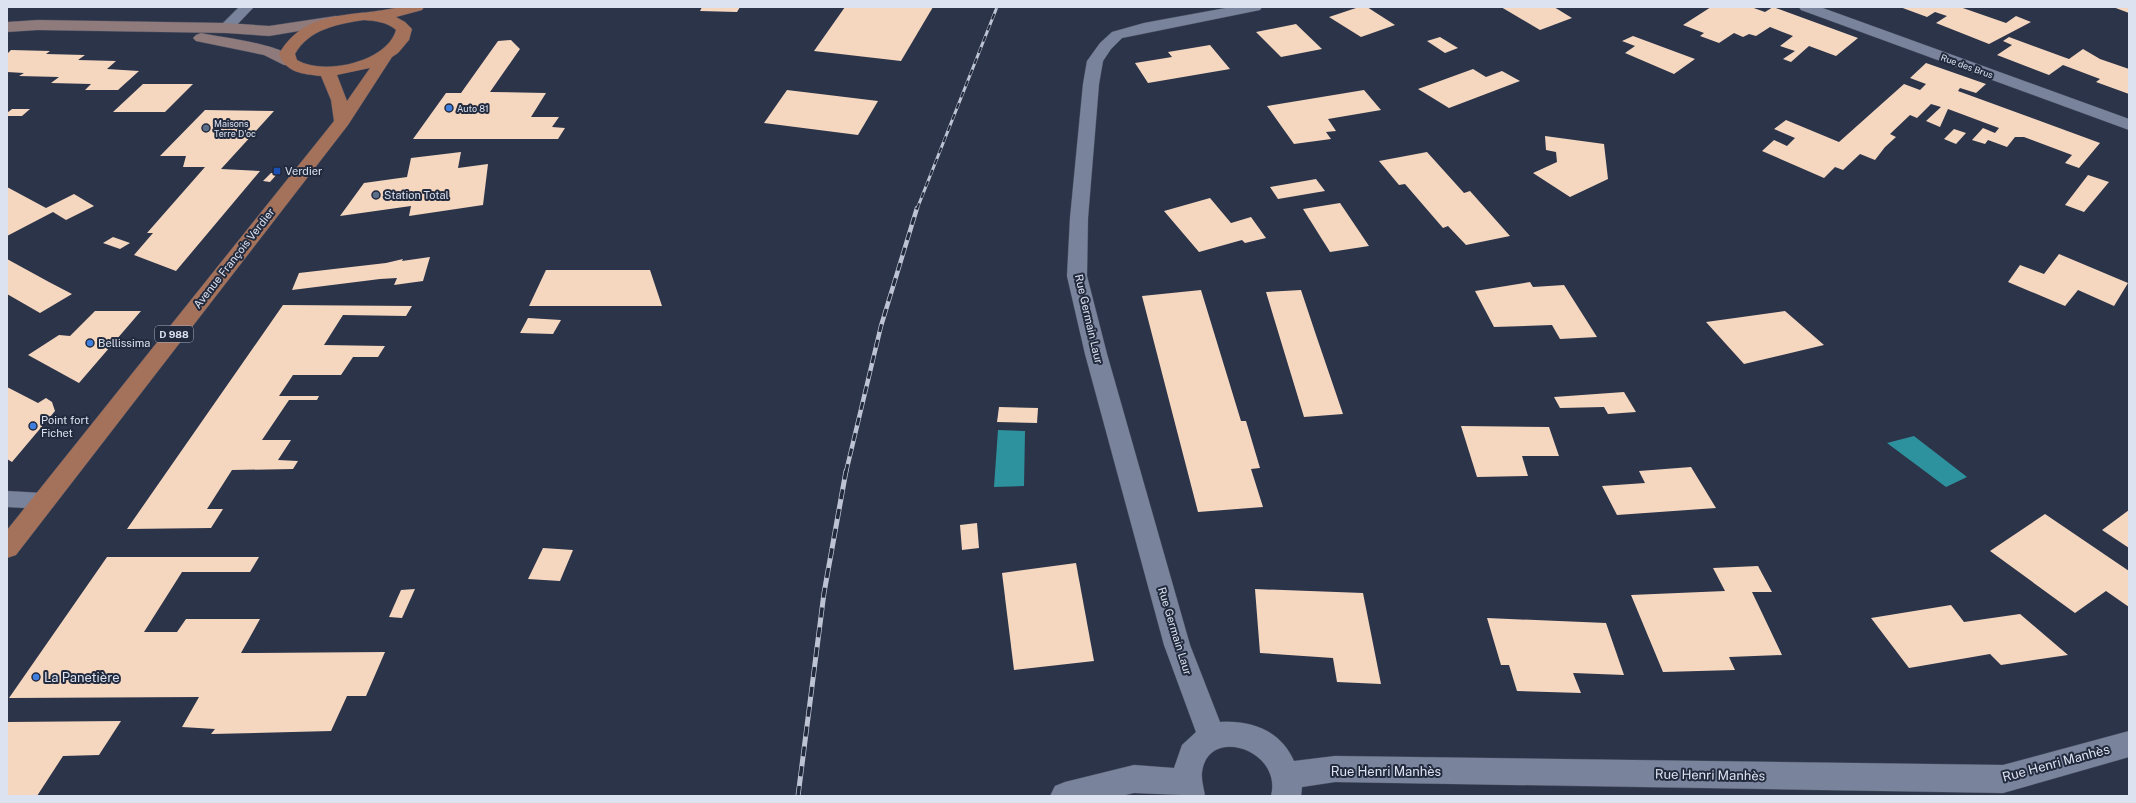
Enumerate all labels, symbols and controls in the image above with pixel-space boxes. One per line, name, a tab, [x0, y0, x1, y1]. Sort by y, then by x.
street label: Rue des Brus	[1939, 51, 1995, 81]
marker: Auto 81	[444, 103, 454, 113]
place label: Auto 81	[457, 103, 489, 114]
place label: Maisons Terre D'oc	[214, 118, 256, 139]
marker: Maisons Terre D'oc	[201, 123, 211, 133]
place label: Verdier	[285, 165, 322, 177]
marker: Verdier	[272, 166, 282, 176]
place label: Station Total	[384, 189, 449, 201]
marker: Station Total	[371, 190, 381, 200]
street label: Avenue François Verdier	[191, 206, 278, 311]
street label: Rue Germain Laur	[1073, 273, 1105, 365]
road number: D 988	[155, 326, 193, 342]
place label: Bellissima	[98, 337, 150, 349]
marker: Bellissima	[85, 338, 95, 348]
place label: Point fort Fichet	[41, 414, 89, 439]
marker: Point fort Fichet	[28, 421, 38, 431]
street label: Rue Germain Laur	[1156, 585, 1194, 677]
place label: La Panetière	[44, 670, 120, 685]
marker: La Panetière	[31, 672, 41, 682]
street label: Rue Henri Manhès	[2001, 741, 2111, 785]
street label: Rue Henri Manhès	[1331, 764, 1441, 779]
street label: Rue Henri Manhès	[1655, 767, 1765, 783]

